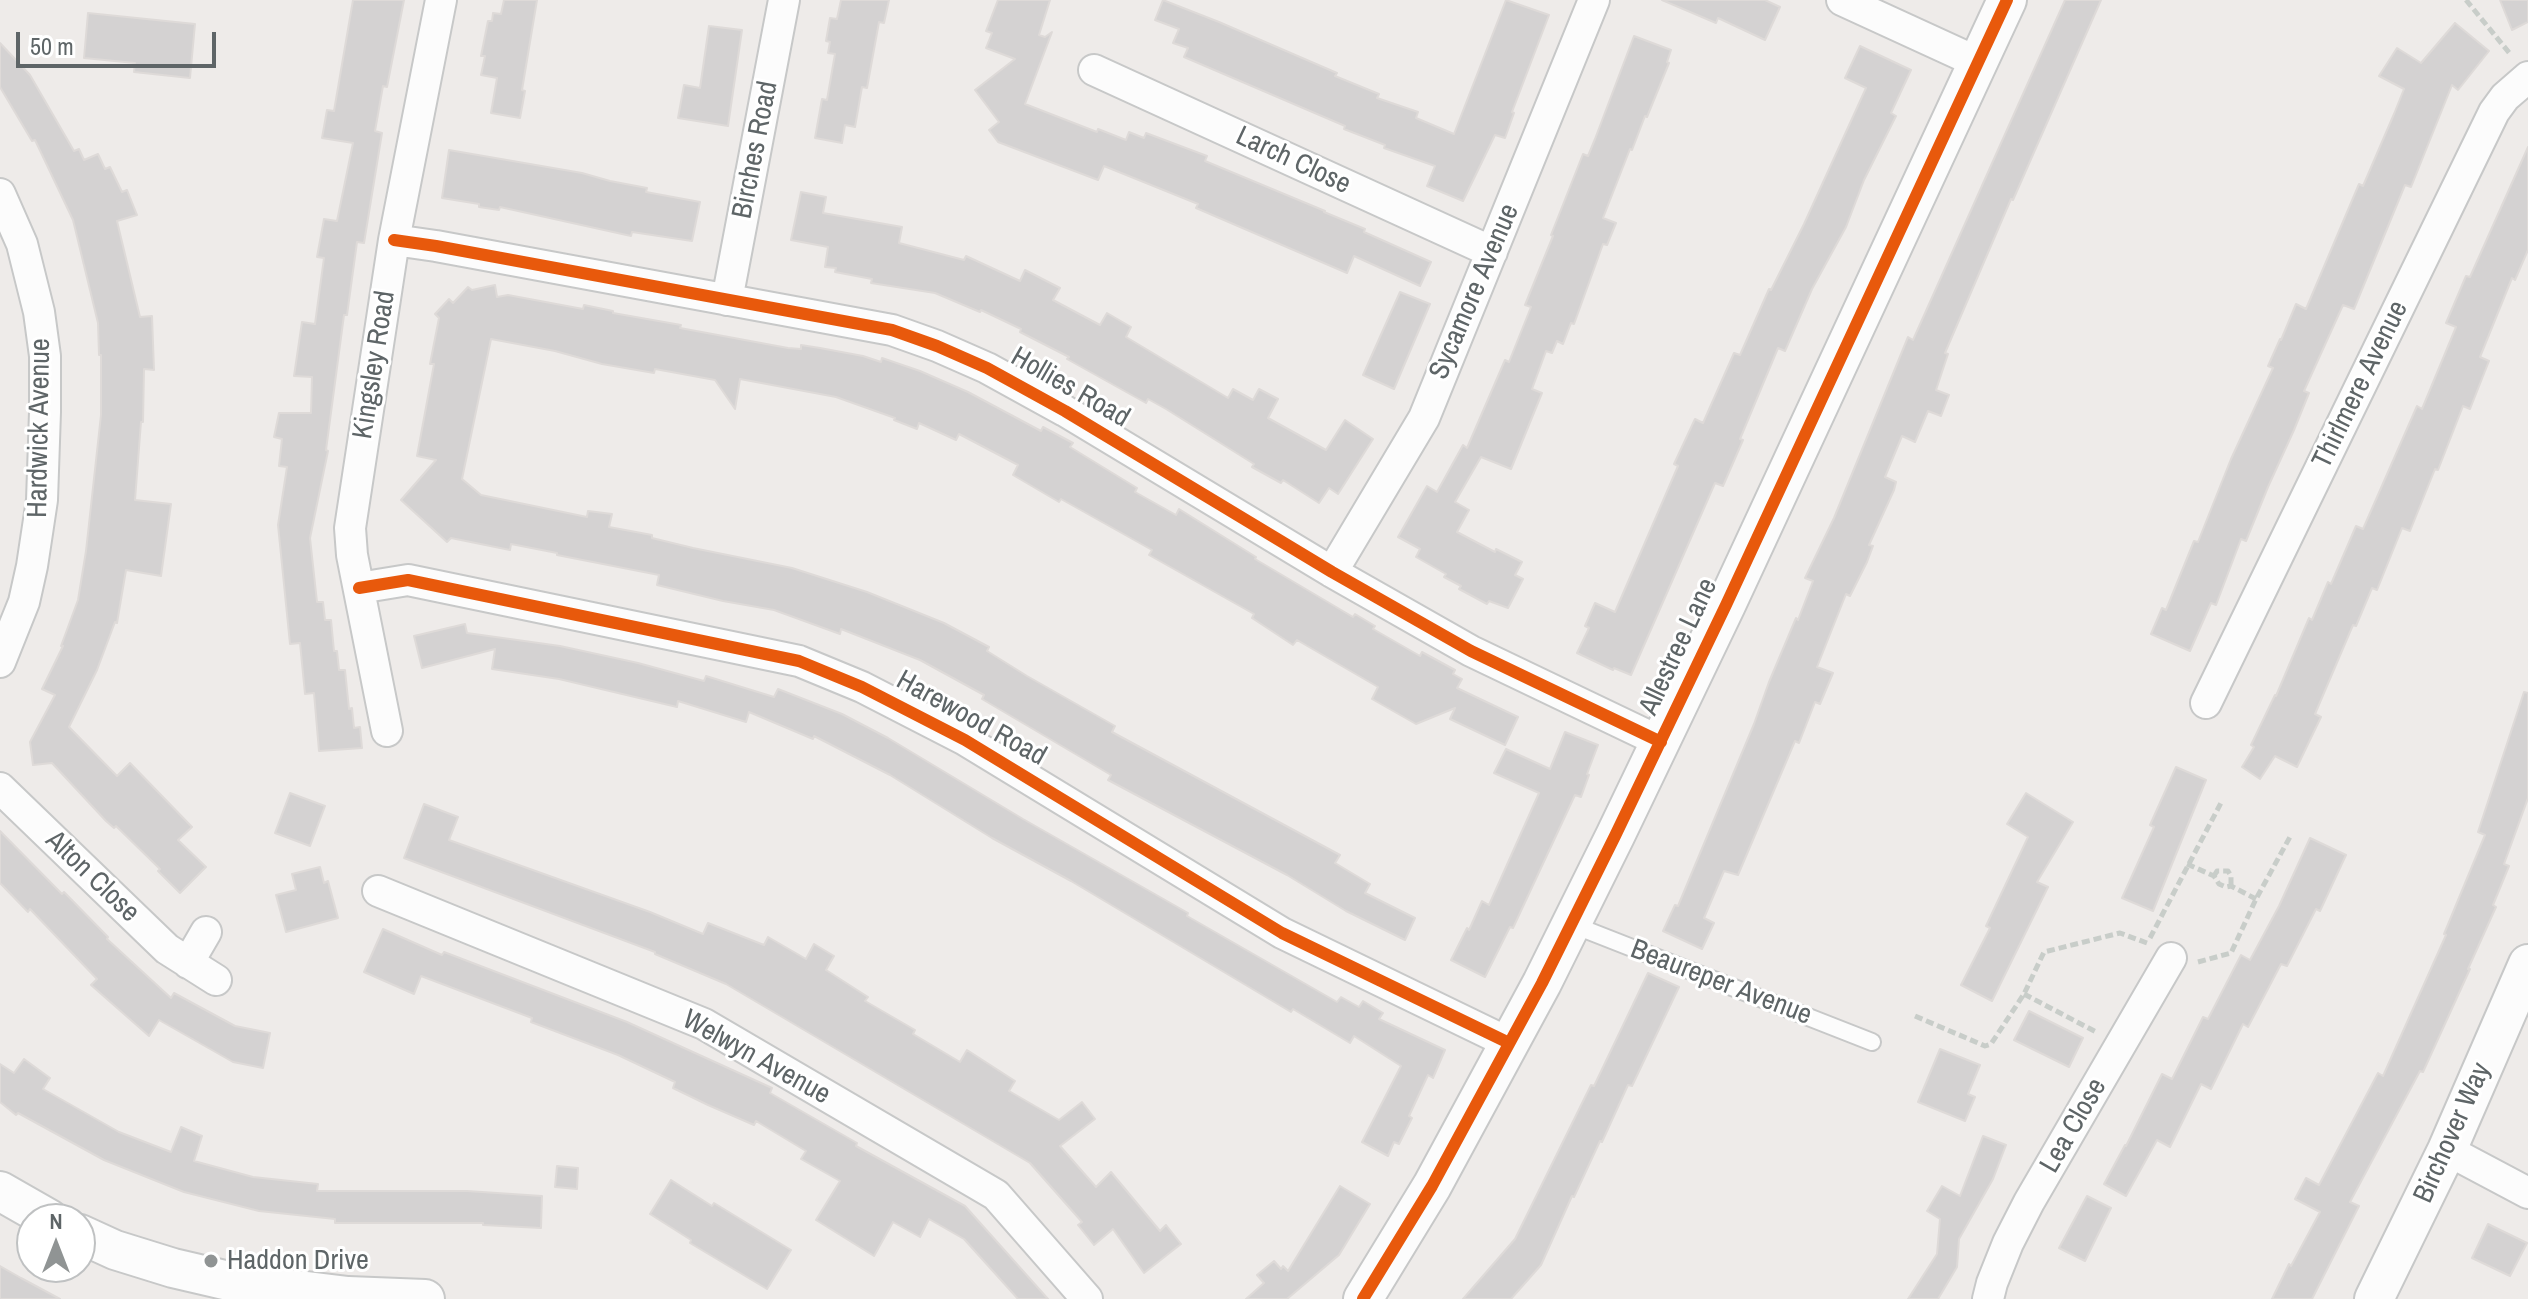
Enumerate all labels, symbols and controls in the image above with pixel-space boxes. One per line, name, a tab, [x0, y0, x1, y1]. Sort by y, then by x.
scale bar	[20, 16, 220, 66]
text: 50 m	[30, 30, 74, 62]
street label: Birches Road	[726, 79, 786, 221]
street label: Larch Close	[1230, 120, 1356, 202]
street label: Sycamore Avenue	[1423, 199, 1527, 385]
street label: Kingsley Road	[347, 289, 403, 441]
street label: Thirlmere Avenue	[2306, 296, 2416, 474]
street label: Hardwick Avenue	[22, 338, 58, 518]
street label: Hollies Road	[1005, 341, 1135, 435]
street label: Allestree Lane	[1633, 573, 1725, 721]
street label: Harewood Road	[890, 664, 1052, 774]
street label: Alton Close	[38, 824, 146, 930]
street label: Beaureper Avenue	[1626, 933, 1816, 1033]
street label: Welwyn Avenue	[676, 1004, 836, 1112]
street label: Birchover Way	[2407, 1058, 2499, 1208]
street label: Lea Close	[2034, 1073, 2114, 1179]
north arrow	[16, 1203, 96, 1283]
text: N	[49, 1206, 63, 1236]
place label: Haddon Drive	[227, 1244, 369, 1278]
marker: Haddon Drive	[202, 1252, 220, 1270]

